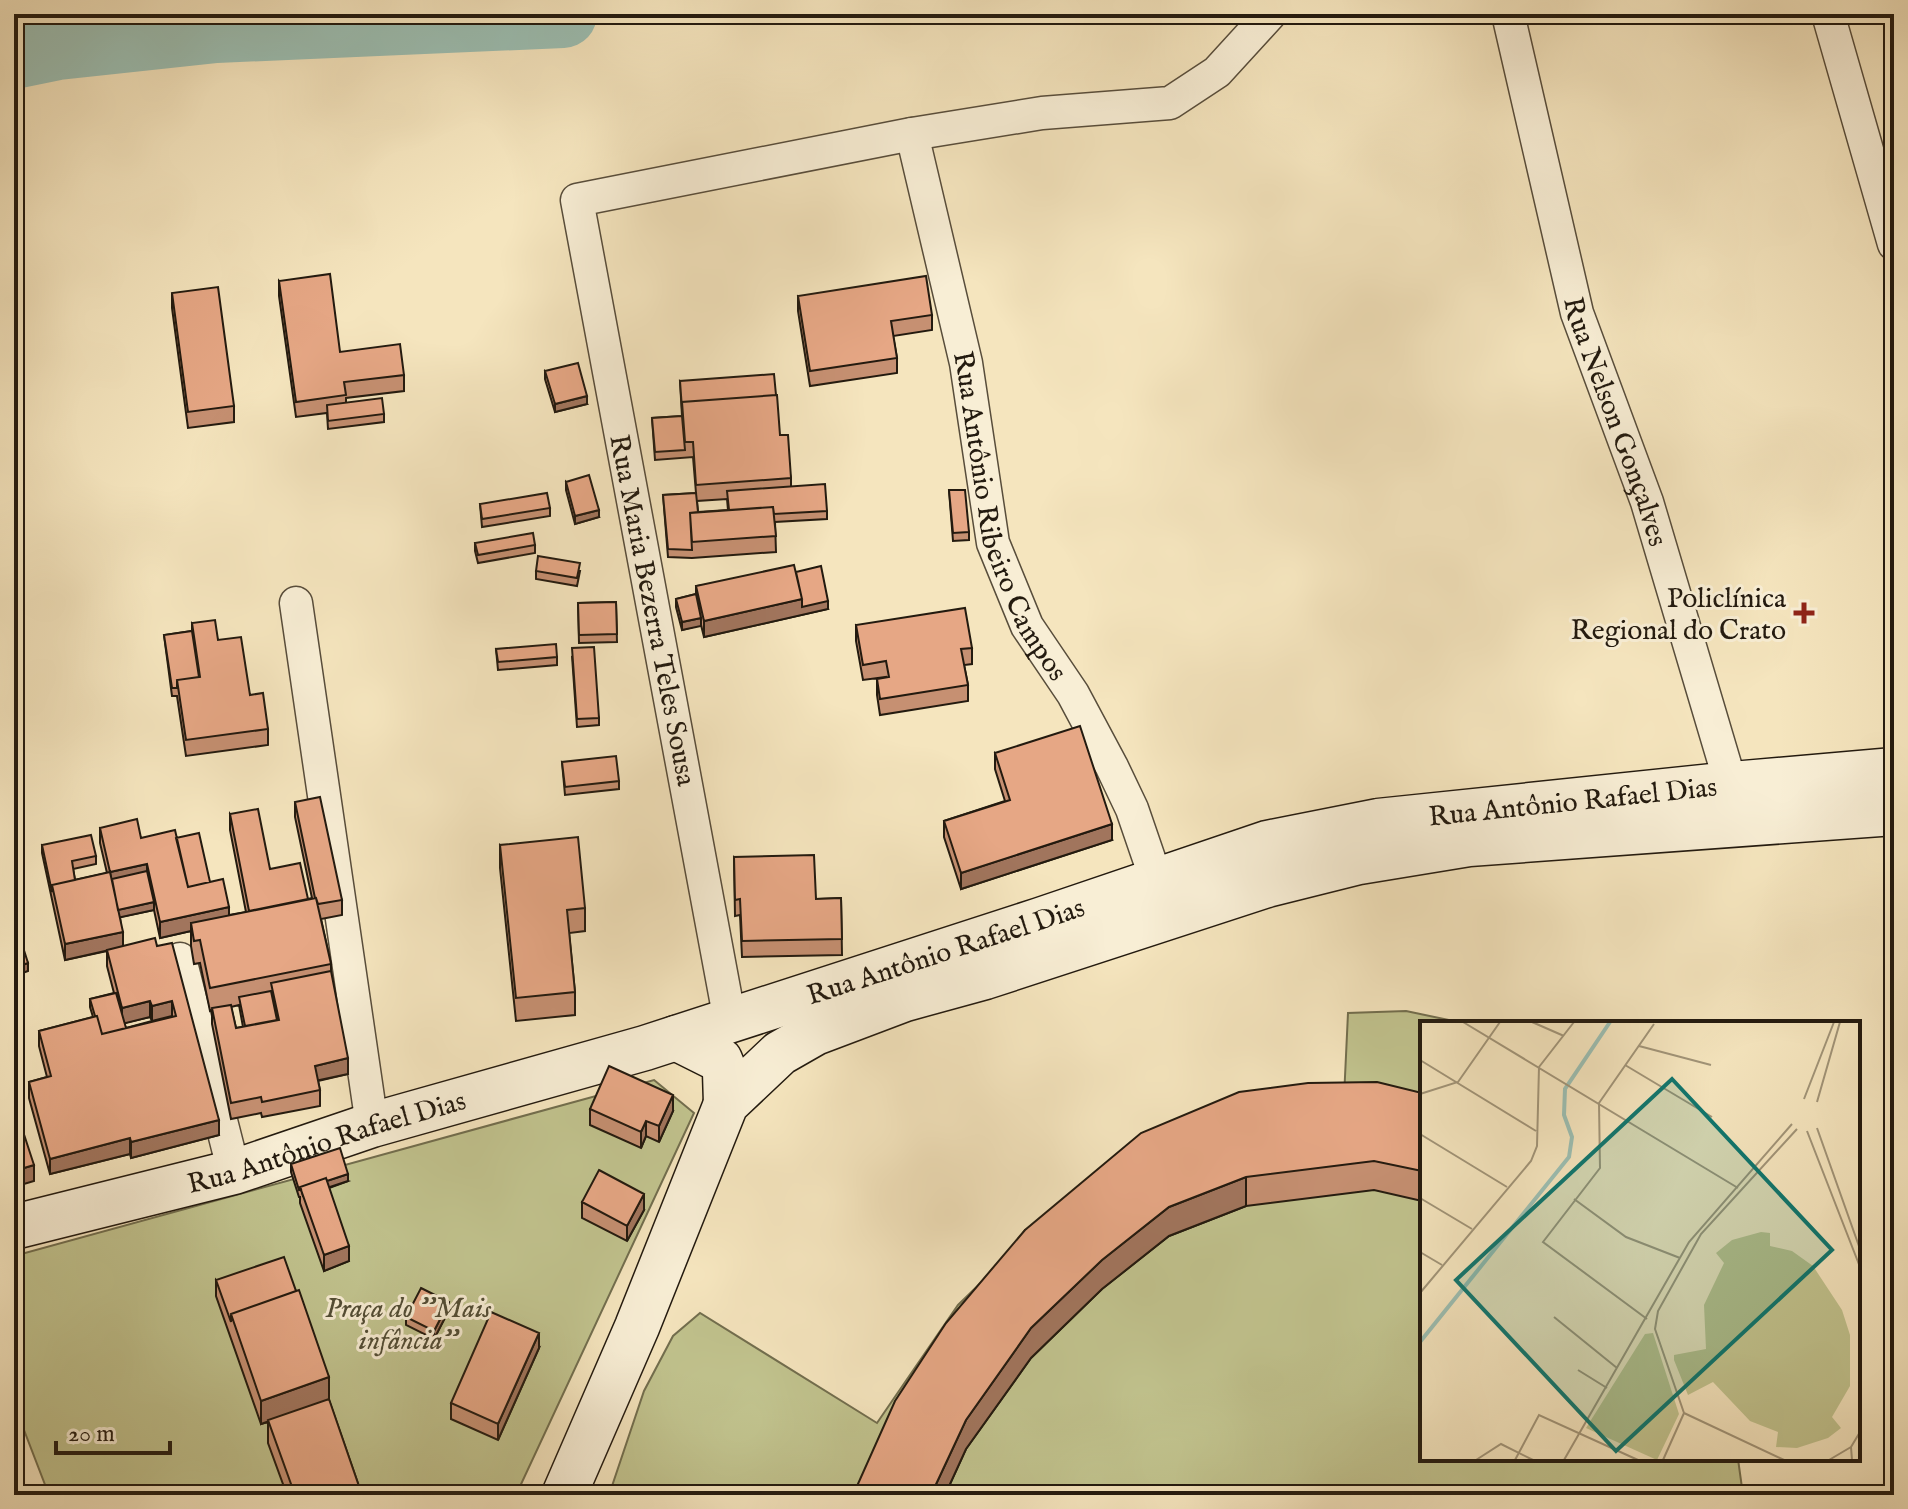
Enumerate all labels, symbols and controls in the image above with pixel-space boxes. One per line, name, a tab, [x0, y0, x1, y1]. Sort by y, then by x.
street label: Rua Nelson Gonçalves	[1554, 294, 1674, 551]
street label: Rua Antônio Ribeiro Campos	[944, 348, 1074, 688]
street label: Rua Maria Bezerra Teles Sousa	[600, 432, 703, 790]
place label: Policlínica Regional do Crato	[1571, 582, 1787, 649]
marker: Policlínica Regional do Crato	[1793, 602, 1815, 624]
street label: Rua Antônio Rafael Dias	[1427, 771, 1719, 836]
street label: Rua Antônio Rafael Dias	[803, 891, 1090, 1014]
inset map	[1420, 1021, 1860, 1461]
street label: Rua Antônio Rafael Dias	[184, 1084, 470, 1203]
park label: Praça do ''Mais infância''	[325, 1292, 492, 1359]
scale bar	[56, 1405, 170, 1455]
text: 20 m	[68, 1419, 115, 1450]

